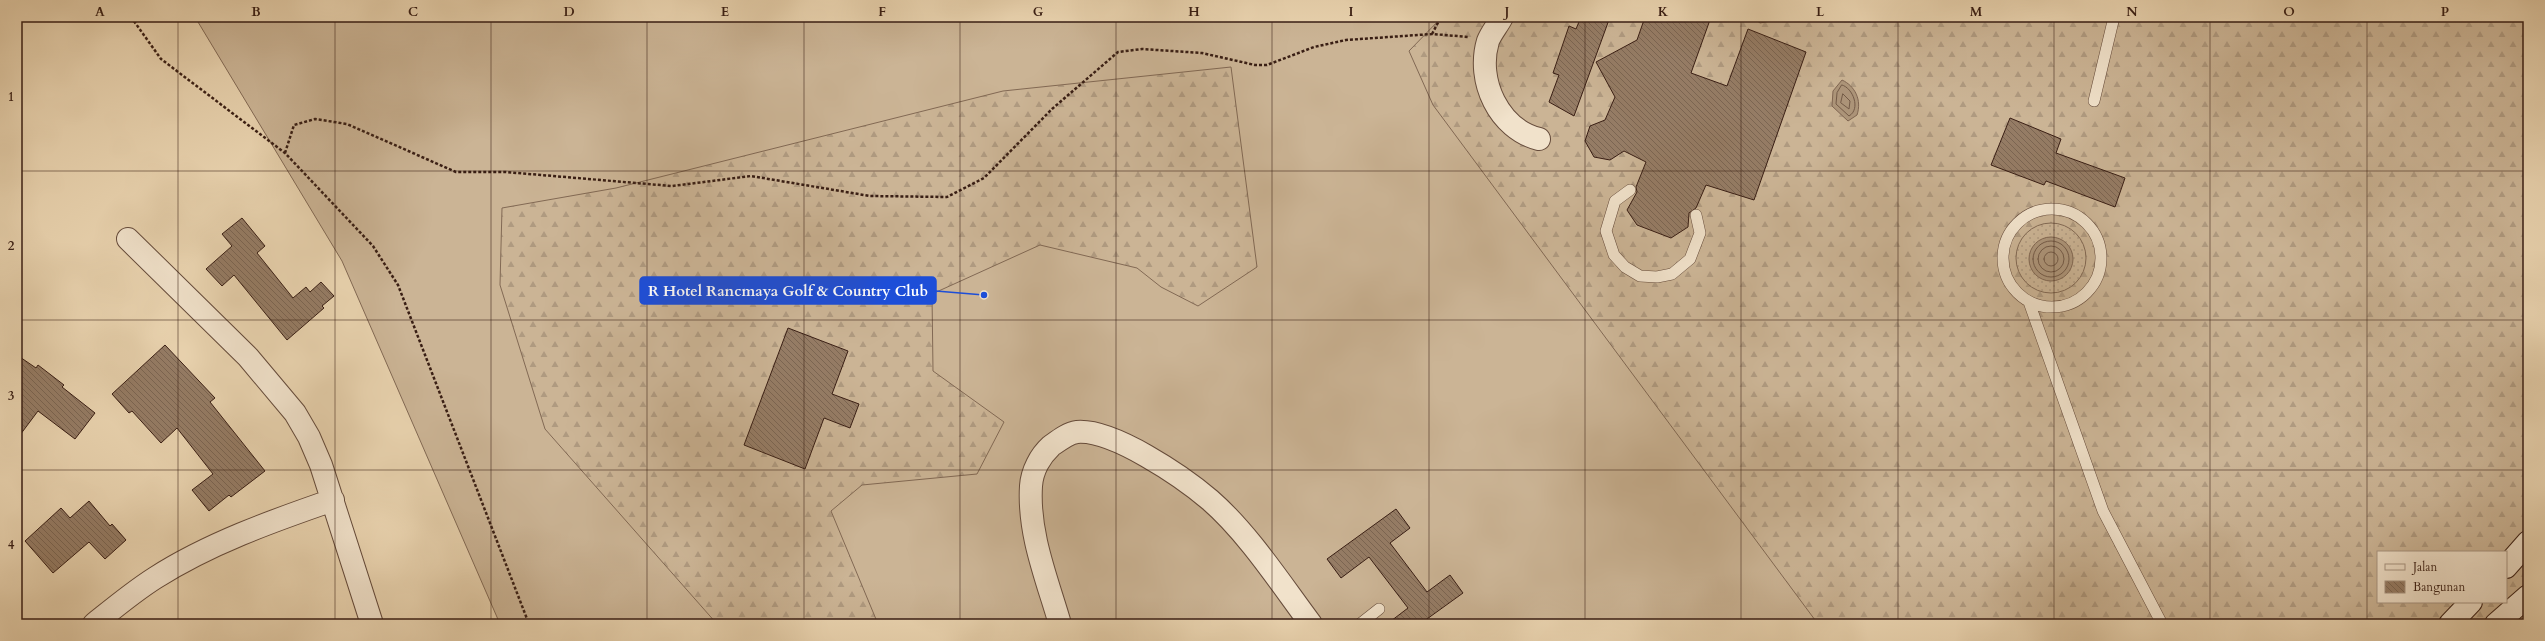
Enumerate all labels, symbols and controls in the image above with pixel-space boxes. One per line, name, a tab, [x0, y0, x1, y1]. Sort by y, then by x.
text: A	[95, 3, 105, 21]
text: B	[251, 3, 261, 21]
text: C	[408, 3, 418, 21]
text: D	[563, 3, 575, 21]
text: E	[721, 3, 729, 21]
text: F	[878, 3, 886, 21]
text: G	[1033, 3, 1044, 21]
text: H	[1188, 3, 1200, 21]
text: I	[1348, 3, 1354, 21]
text: J	[1503, 3, 1510, 21]
text: K	[1658, 3, 1669, 21]
text: L	[1816, 3, 1825, 21]
text: M	[1970, 3, 1983, 21]
text: N	[2126, 3, 2138, 21]
text: O	[2283, 3, 2295, 21]
text: P	[2441, 3, 2449, 21]
text: 1	[8, 88, 14, 106]
text: 2	[8, 237, 15, 255]
callout: R Hotel Rancmaya Golf & Country Club	[640, 277, 936, 304]
text: R Hotel Rancmaya Golf & Country Club	[648, 281, 928, 301]
text: 3	[8, 387, 15, 405]
text: 4	[8, 536, 15, 554]
legend	[2377, 551, 2507, 603]
text: Jalan	[2411, 559, 2437, 575]
text: Bangunan	[2413, 579, 2465, 595]

